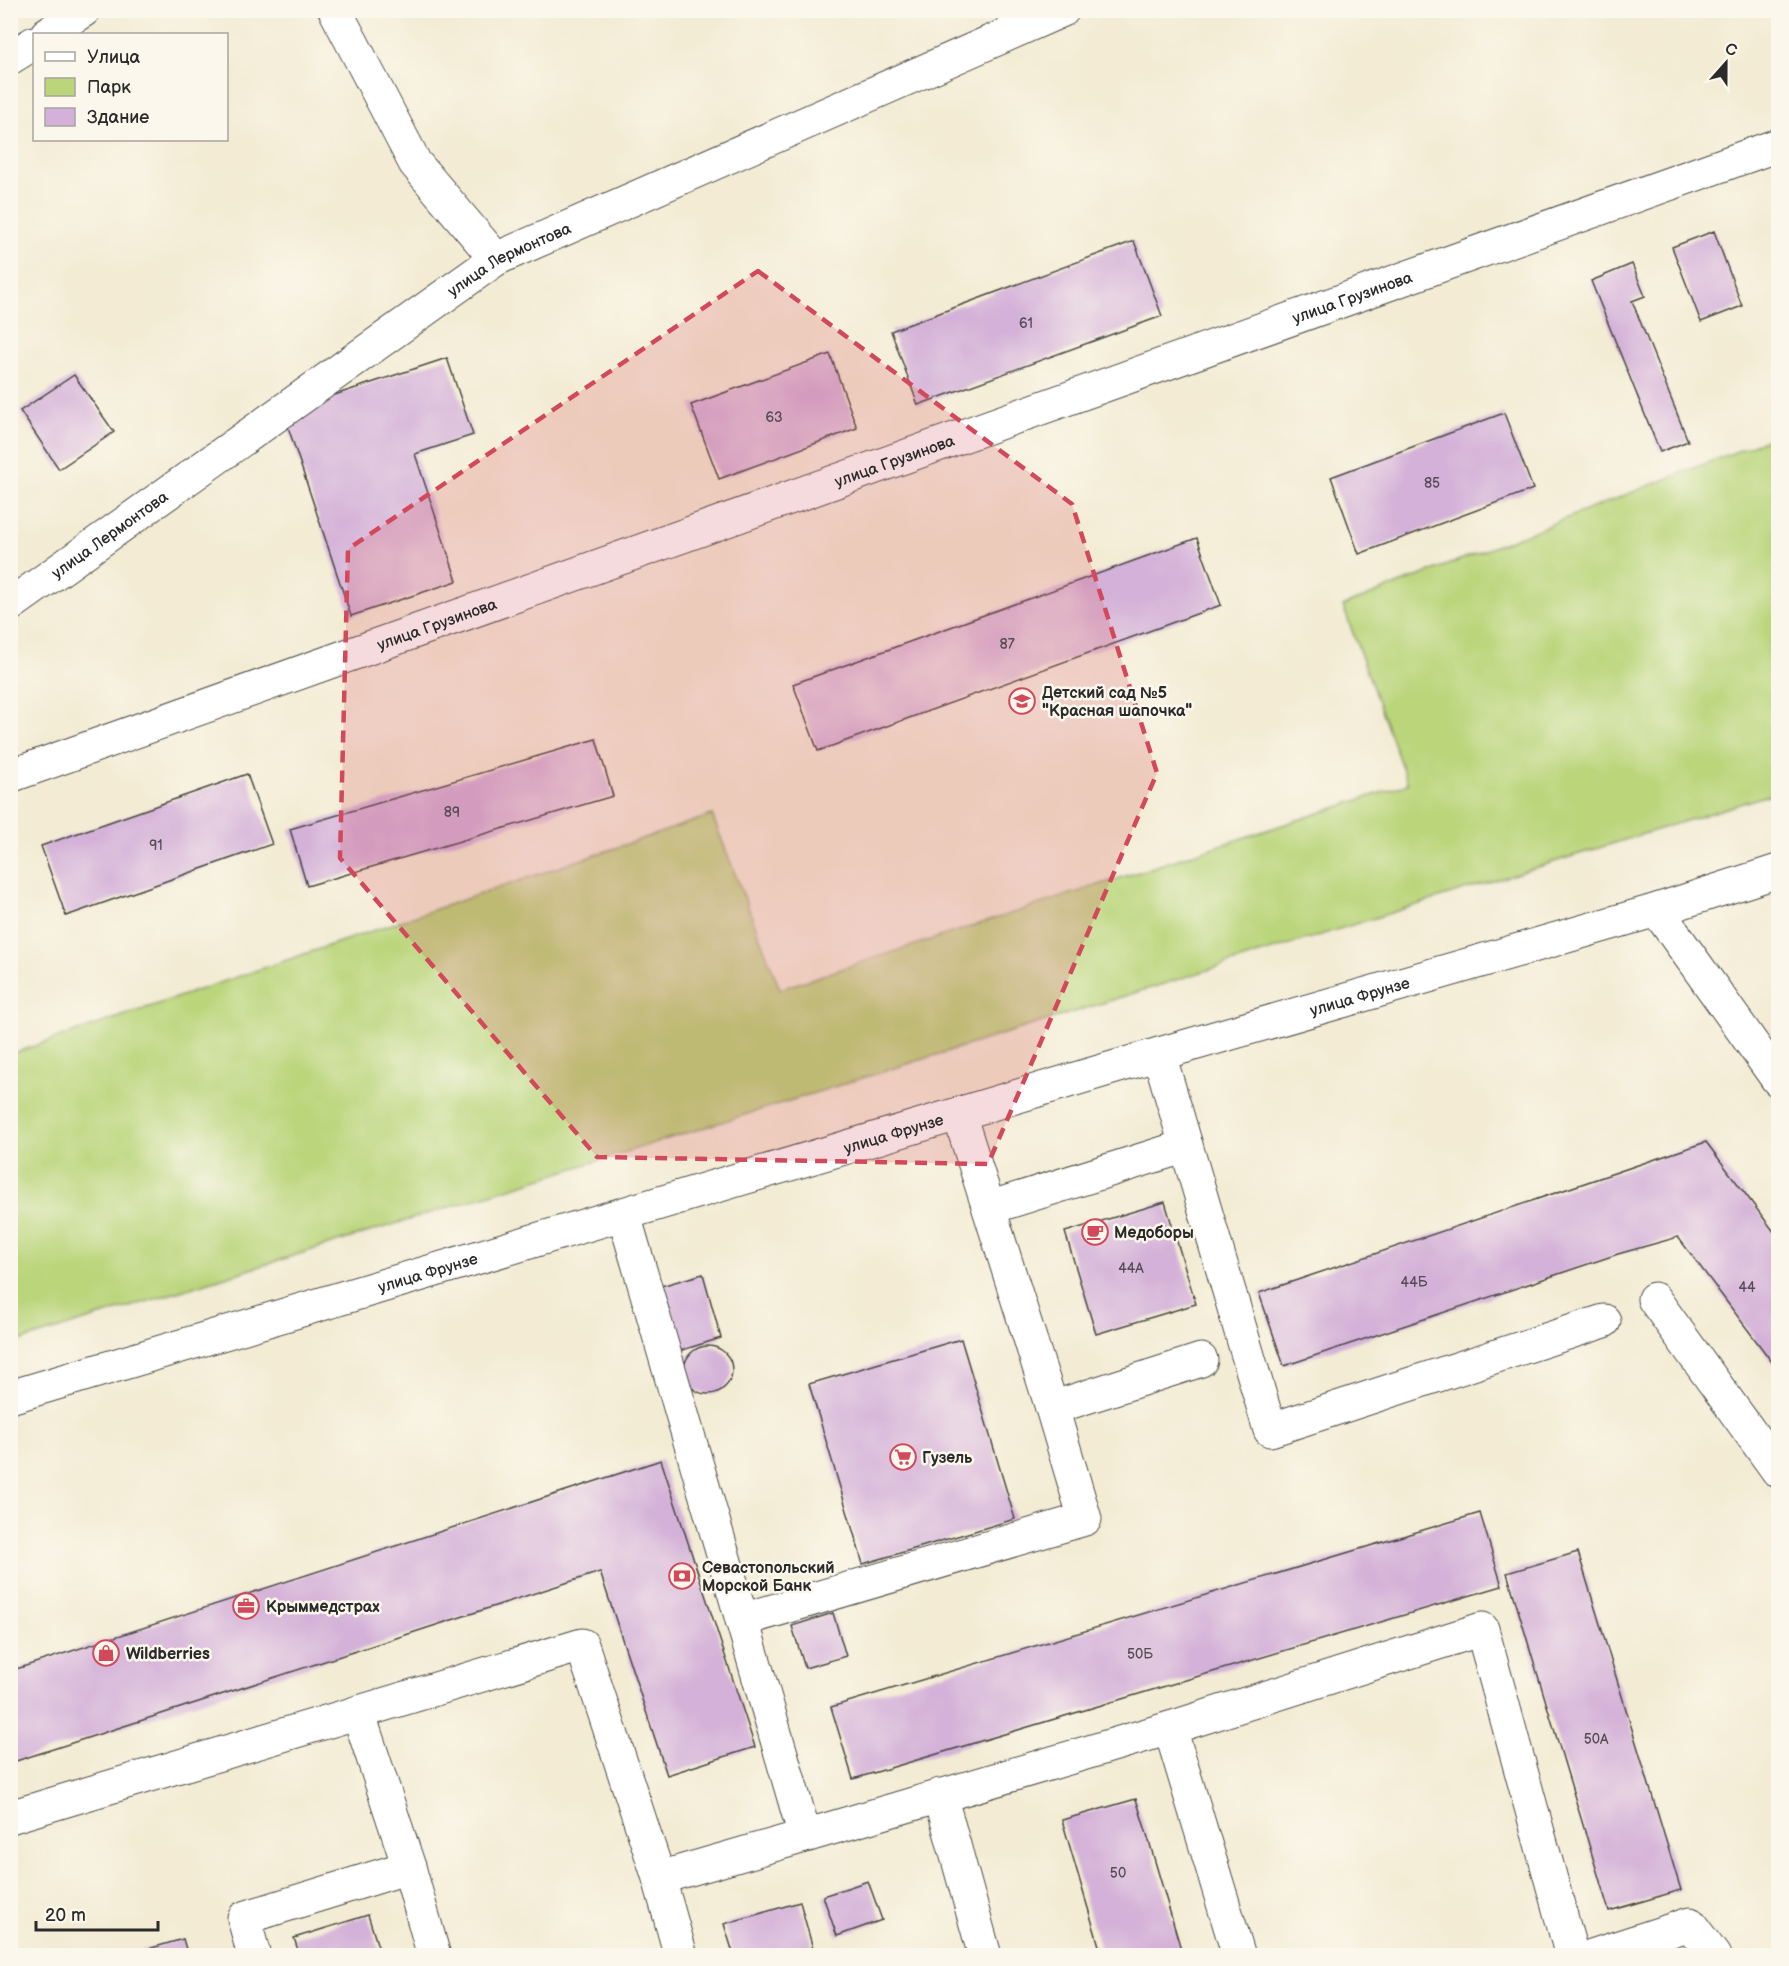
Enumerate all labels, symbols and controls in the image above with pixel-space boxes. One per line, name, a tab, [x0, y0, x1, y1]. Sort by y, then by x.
legend	[33, 33, 228, 141]
north arrow	[1696, 33, 1756, 93]
text: С	[1722, 40, 1739, 61]
text: Улица	[87, 47, 141, 68]
text: Парк	[87, 77, 131, 98]
text: Здание	[87, 107, 149, 128]
street label: улица Лермонтова	[444, 219, 575, 301]
street label: улица Грузинова	[1290, 268, 1416, 329]
house number: 61	[1019, 315, 1033, 332]
house number: 63	[765, 409, 783, 426]
street label: улица Грузинова	[832, 432, 958, 492]
house number: 85	[1424, 475, 1440, 492]
street label: улица Лермонтова	[48, 487, 172, 583]
street label: улица Грузинова	[375, 595, 500, 655]
house number: 87	[999, 636, 1015, 653]
place label: Детский сад №5 "Красная шапочка"	[1042, 684, 1192, 721]
school or university icon: Детский сад №5 "Красная шапочка"	[1007, 686, 1037, 716]
house number: 89	[444, 804, 460, 821]
house number: 91	[149, 837, 163, 854]
street label: улица Фрунзе	[1308, 974, 1412, 1021]
street label: улица Фрунзе	[842, 1111, 946, 1159]
cafe icon: Медоборы	[1080, 1217, 1110, 1247]
place label: Медоборы	[1114, 1224, 1194, 1243]
street label: улица Фрунзе	[376, 1250, 480, 1298]
house number: 44А	[1118, 1260, 1144, 1277]
house number: 44Б	[1401, 1274, 1428, 1291]
house number: 44	[1738, 1279, 1756, 1296]
supermarket icon: Гузель	[888, 1442, 918, 1472]
place label: Гузель	[922, 1449, 973, 1468]
place label: Севастопольский Морской Банк	[702, 1559, 834, 1596]
bank icon: Севастопольский Морской Банк	[667, 1561, 697, 1591]
office icon: Крыммедстрах	[231, 1591, 261, 1621]
place label: Крыммедстрах	[266, 1598, 380, 1617]
shop icon: Wildberries	[91, 1638, 121, 1668]
place label: Wildberries	[126, 1645, 210, 1664]
house number: 50Б	[1127, 1646, 1153, 1663]
house number: 50А	[1584, 1731, 1609, 1748]
house number: 50	[1110, 1865, 1126, 1882]
scale bar	[36, 1894, 158, 1932]
text: 20 m	[45, 1905, 86, 1926]

